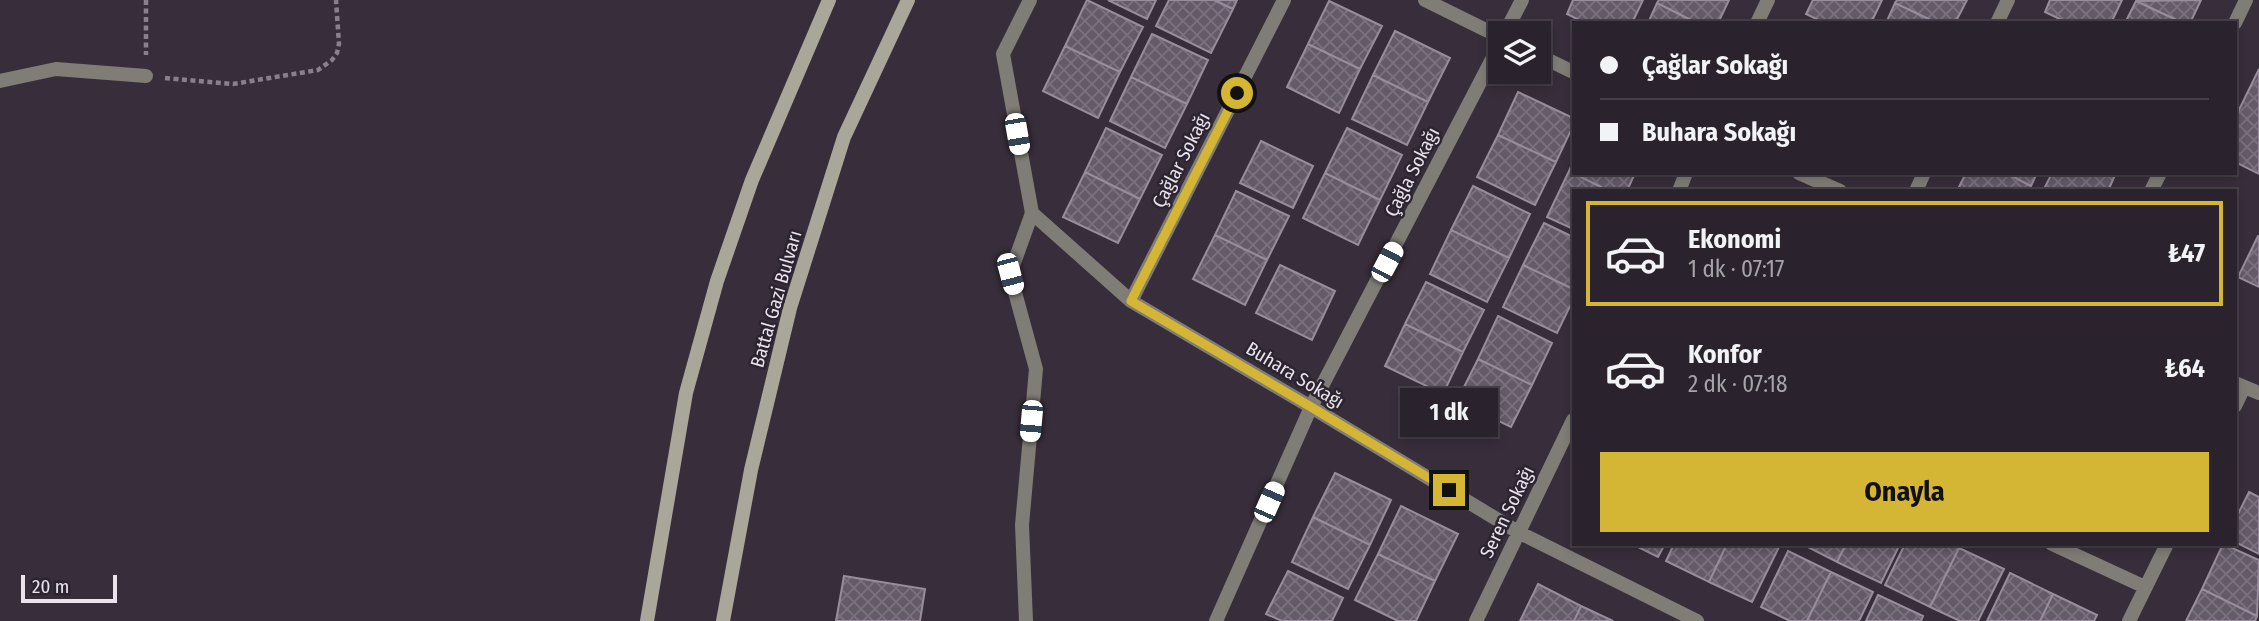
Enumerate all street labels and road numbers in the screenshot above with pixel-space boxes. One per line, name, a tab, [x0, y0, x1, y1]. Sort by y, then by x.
street label: Çağlar Sokağı	[1147, 109, 1215, 211]
street label: Çağla Sokağı	[1380, 124, 1444, 220]
street label: Battal Gazi Bulvarı	[745, 228, 807, 370]
street label: Buhara Sokağı	[1242, 337, 1348, 413]
street label: Seren Sokağı	[1475, 462, 1539, 562]

